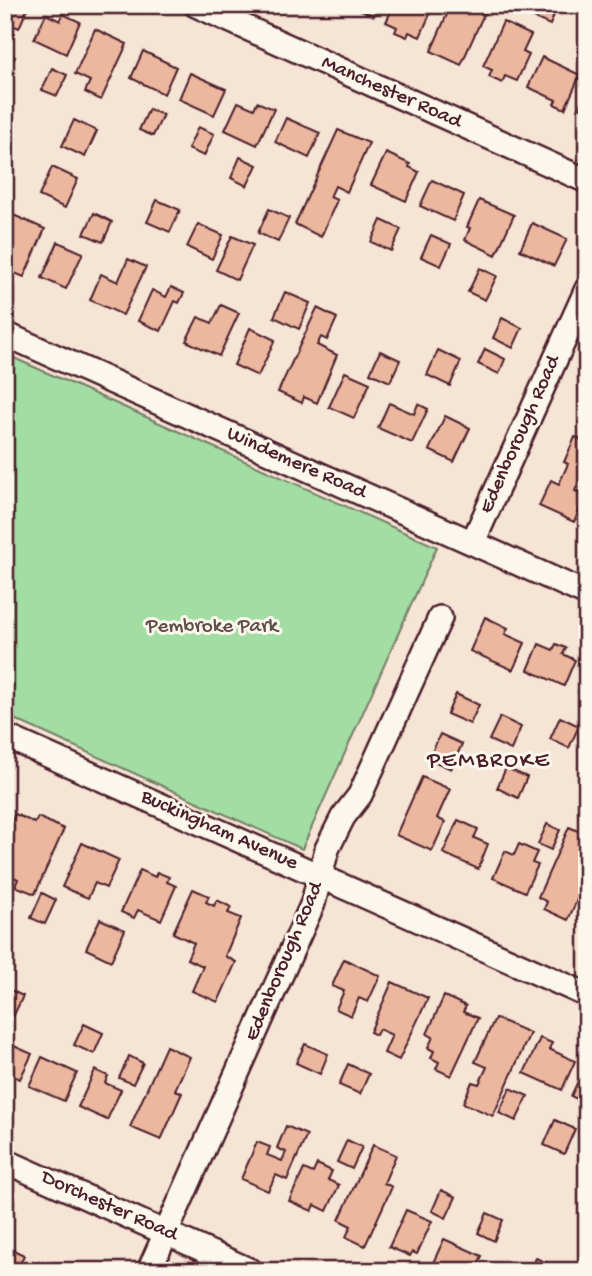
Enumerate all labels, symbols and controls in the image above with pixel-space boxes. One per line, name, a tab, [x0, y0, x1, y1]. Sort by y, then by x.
street label: Manchester Road	[317, 51, 467, 136]
street label: Edenborough Road	[475, 351, 568, 518]
street label: Windemere Road	[222, 422, 371, 507]
park label: Pembroke Park	[145, 615, 281, 640]
district label: PEMBROKE	[426, 748, 551, 775]
street label: Buckingham Avenue	[136, 785, 303, 877]
street label: Edenborough Road	[240, 877, 330, 1045]
street label: Dorchester Road	[35, 1165, 183, 1249]

